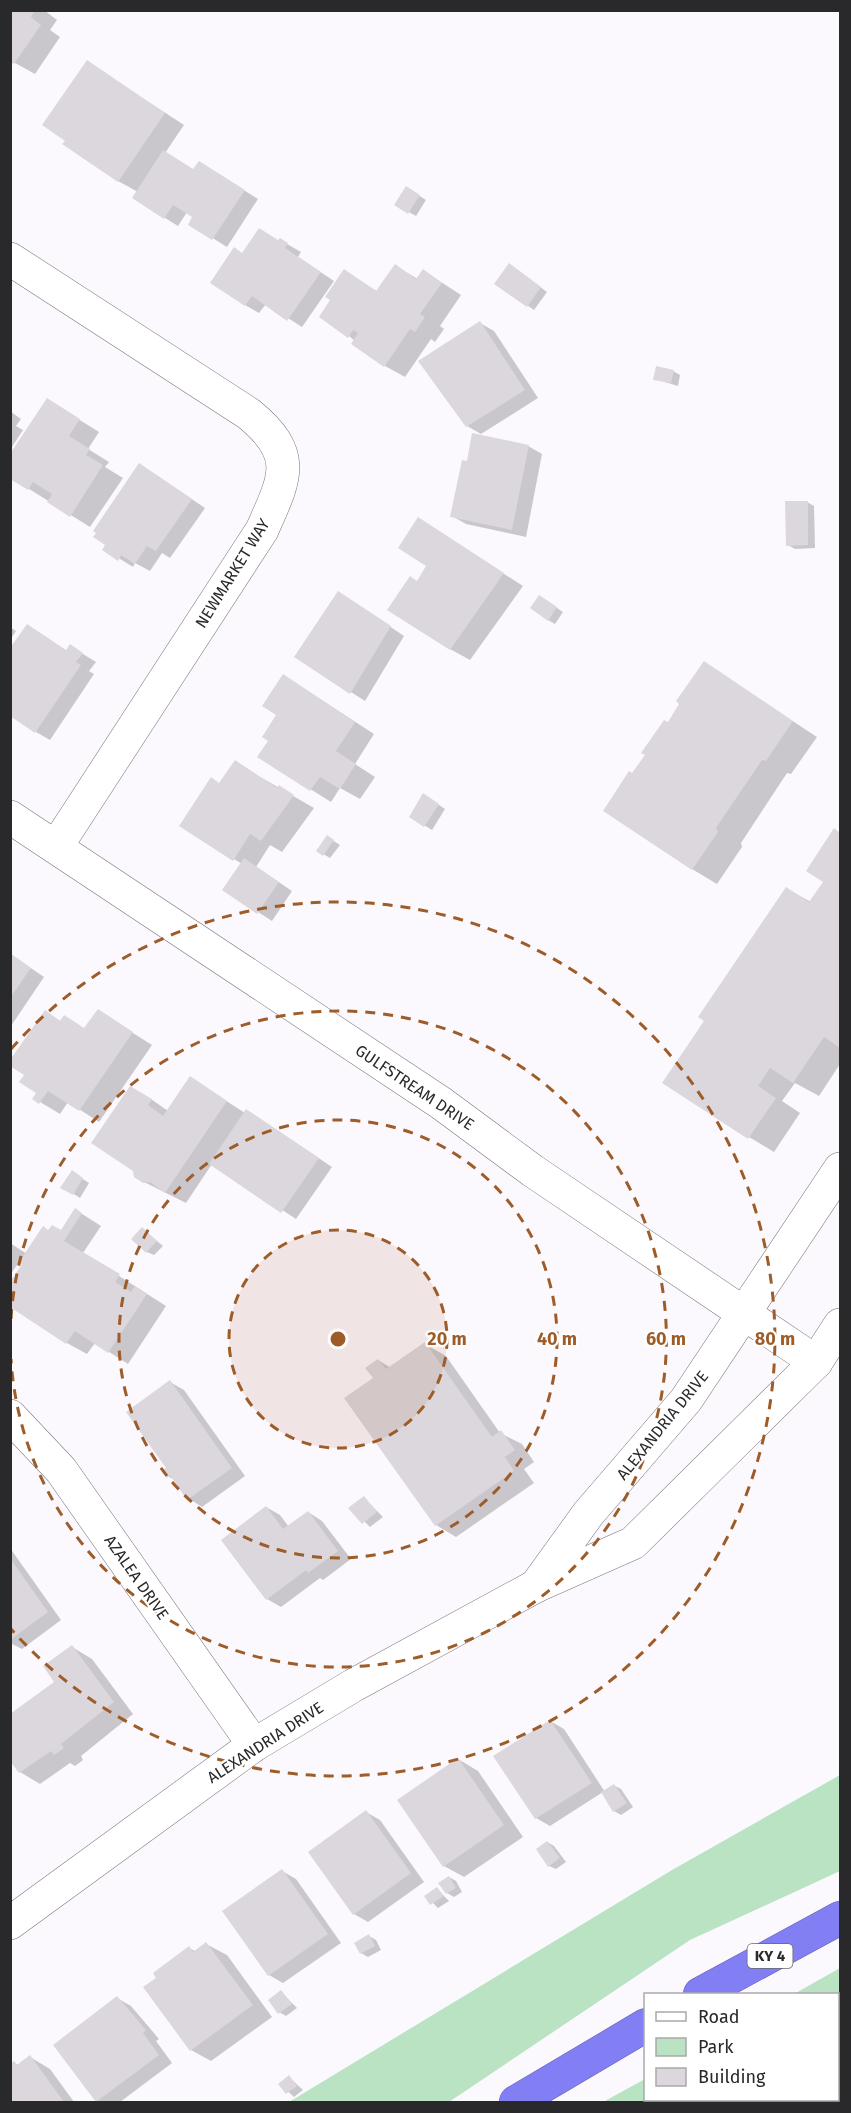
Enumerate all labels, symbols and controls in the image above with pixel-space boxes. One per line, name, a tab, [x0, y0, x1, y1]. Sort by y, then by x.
street label: NEWMARKET WAY	[191, 515, 274, 631]
street label: GULFSTREAM DRIVE	[352, 1041, 478, 1134]
text: 20 m	[427, 1328, 467, 1350]
text: 40 m	[537, 1328, 577, 1350]
text: 60 m	[646, 1328, 686, 1350]
text: 80 m	[755, 1328, 795, 1350]
centre of rings	[328, 1329, 348, 1349]
street label: ALEXANDRIA DRIVE	[613, 1367, 712, 1484]
street label: AZALEA DRIVE	[100, 1531, 173, 1623]
street label: ALEXANDRIA DRIVE	[204, 1698, 327, 1787]
road number: KY 4	[748, 1944, 792, 1968]
legend	[644, 1993, 839, 2101]
text: Road	[698, 2006, 740, 2028]
text: Park	[698, 2036, 734, 2058]
text: Building	[698, 2066, 766, 2088]

